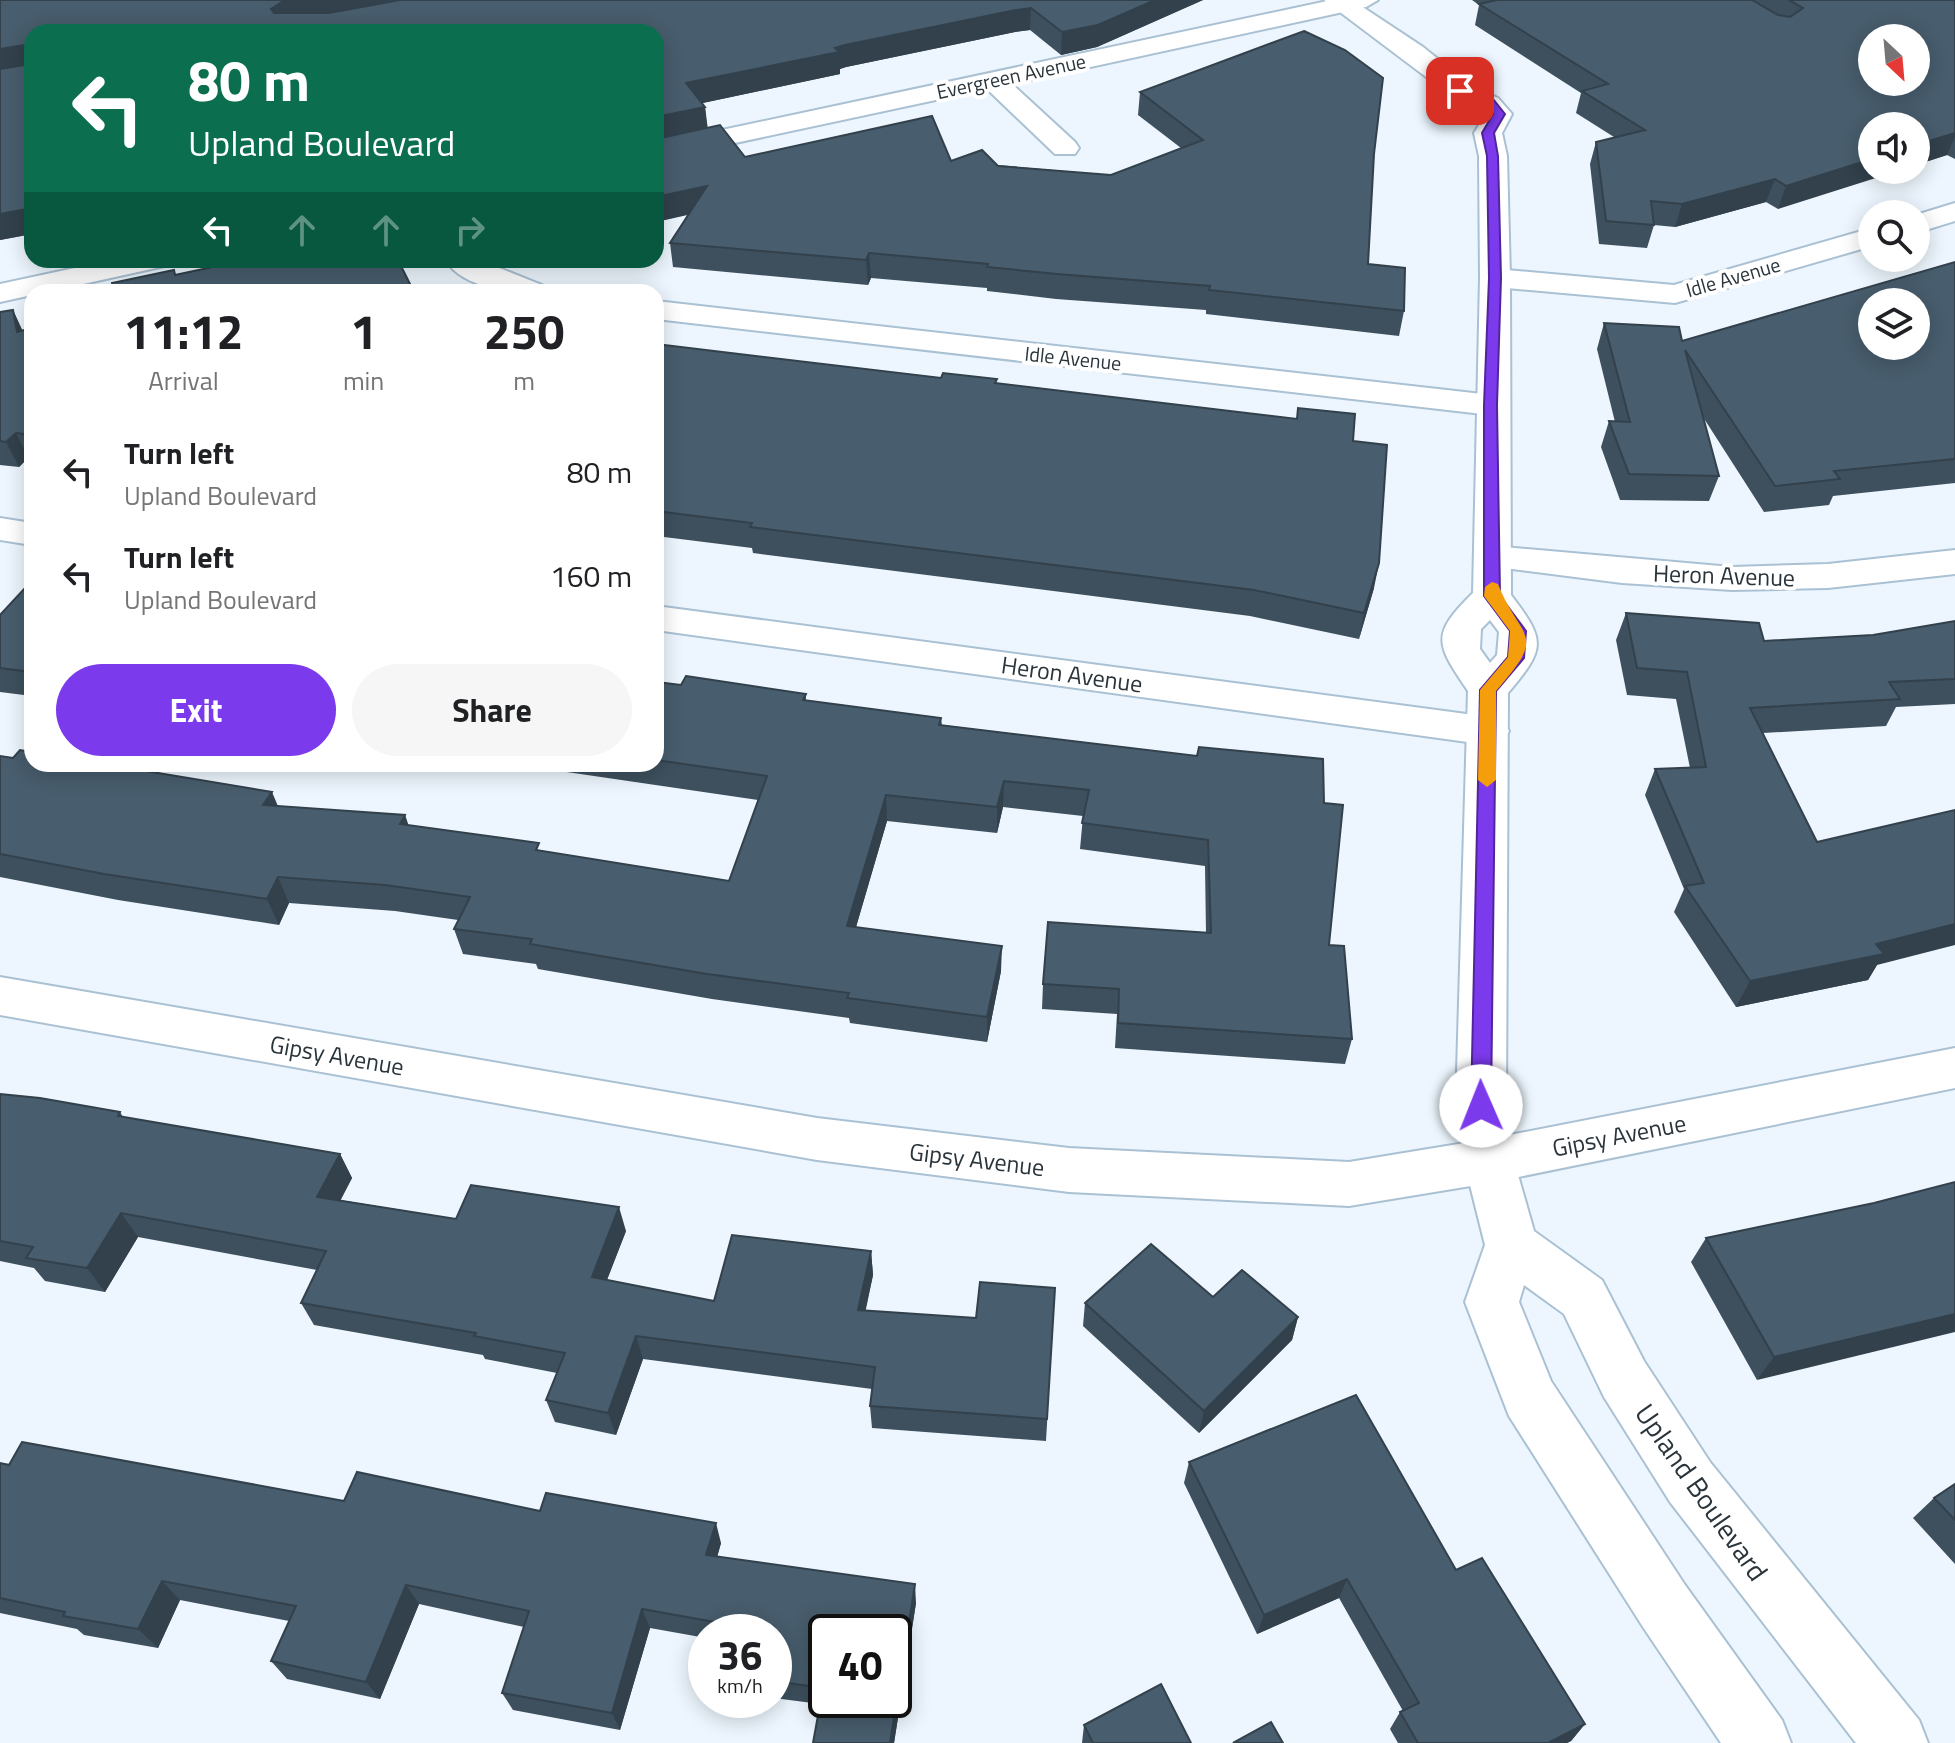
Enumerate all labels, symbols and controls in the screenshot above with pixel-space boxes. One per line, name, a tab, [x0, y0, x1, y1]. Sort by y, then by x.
north arrow	[1858, 24, 1930, 96]
map controls	[1858, 24, 1930, 360]
text: 80 m	[188, 38, 310, 123]
street label: Evergreen Avenue	[933, 45, 1089, 107]
icon: left	[56, 56, 160, 160]
pin	[1426, 57, 1494, 125]
icon: arrive	[1438, 69, 1482, 113]
button: sound	[1858, 112, 1930, 184]
text: Upland Boulevard	[188, 115, 455, 170]
button: search	[1858, 200, 1930, 272]
icon: left	[196, 208, 240, 252]
icon: ahead	[280, 208, 324, 252]
icon: ahead	[364, 208, 408, 252]
icon: right	[448, 208, 492, 252]
street label: Idle Avenue	[1682, 249, 1784, 305]
button: layers	[1858, 288, 1930, 360]
text: 11:12	[124, 295, 243, 368]
text: 1	[350, 295, 377, 368]
text: 250	[484, 295, 564, 368]
street label: Idle Avenue	[1023, 338, 1123, 378]
text: Arrival	[148, 361, 219, 400]
text: min	[343, 361, 384, 400]
text: m	[513, 361, 535, 400]
text: Turn left	[124, 430, 234, 476]
text: 80 m	[567, 449, 632, 495]
icon: left	[56, 450, 100, 494]
text: Upland Boulevard	[124, 476, 317, 515]
text: Turn left	[124, 534, 234, 580]
text: 160 m	[550, 553, 632, 599]
icon: left	[56, 554, 100, 598]
street label: Heron Avenue	[1652, 555, 1796, 595]
text: Upland Boulevard	[124, 580, 317, 619]
street label: Heron Avenue	[999, 646, 1145, 702]
button: Exit	[56, 664, 336, 756]
button: Share	[352, 664, 632, 756]
street label: Gipsy Avenue	[267, 1025, 407, 1085]
position arrow	[1439, 1064, 1523, 1148]
street label: Gipsy Avenue	[1549, 1104, 1689, 1166]
street label: Gipsy Avenue	[908, 1133, 1046, 1185]
street label: Upland Boulevard	[1625, 1394, 1779, 1590]
speed limit sign: 40	[808, 1614, 912, 1718]
text: 36	[718, 1625, 762, 1686]
text: km/h	[717, 1670, 763, 1701]

